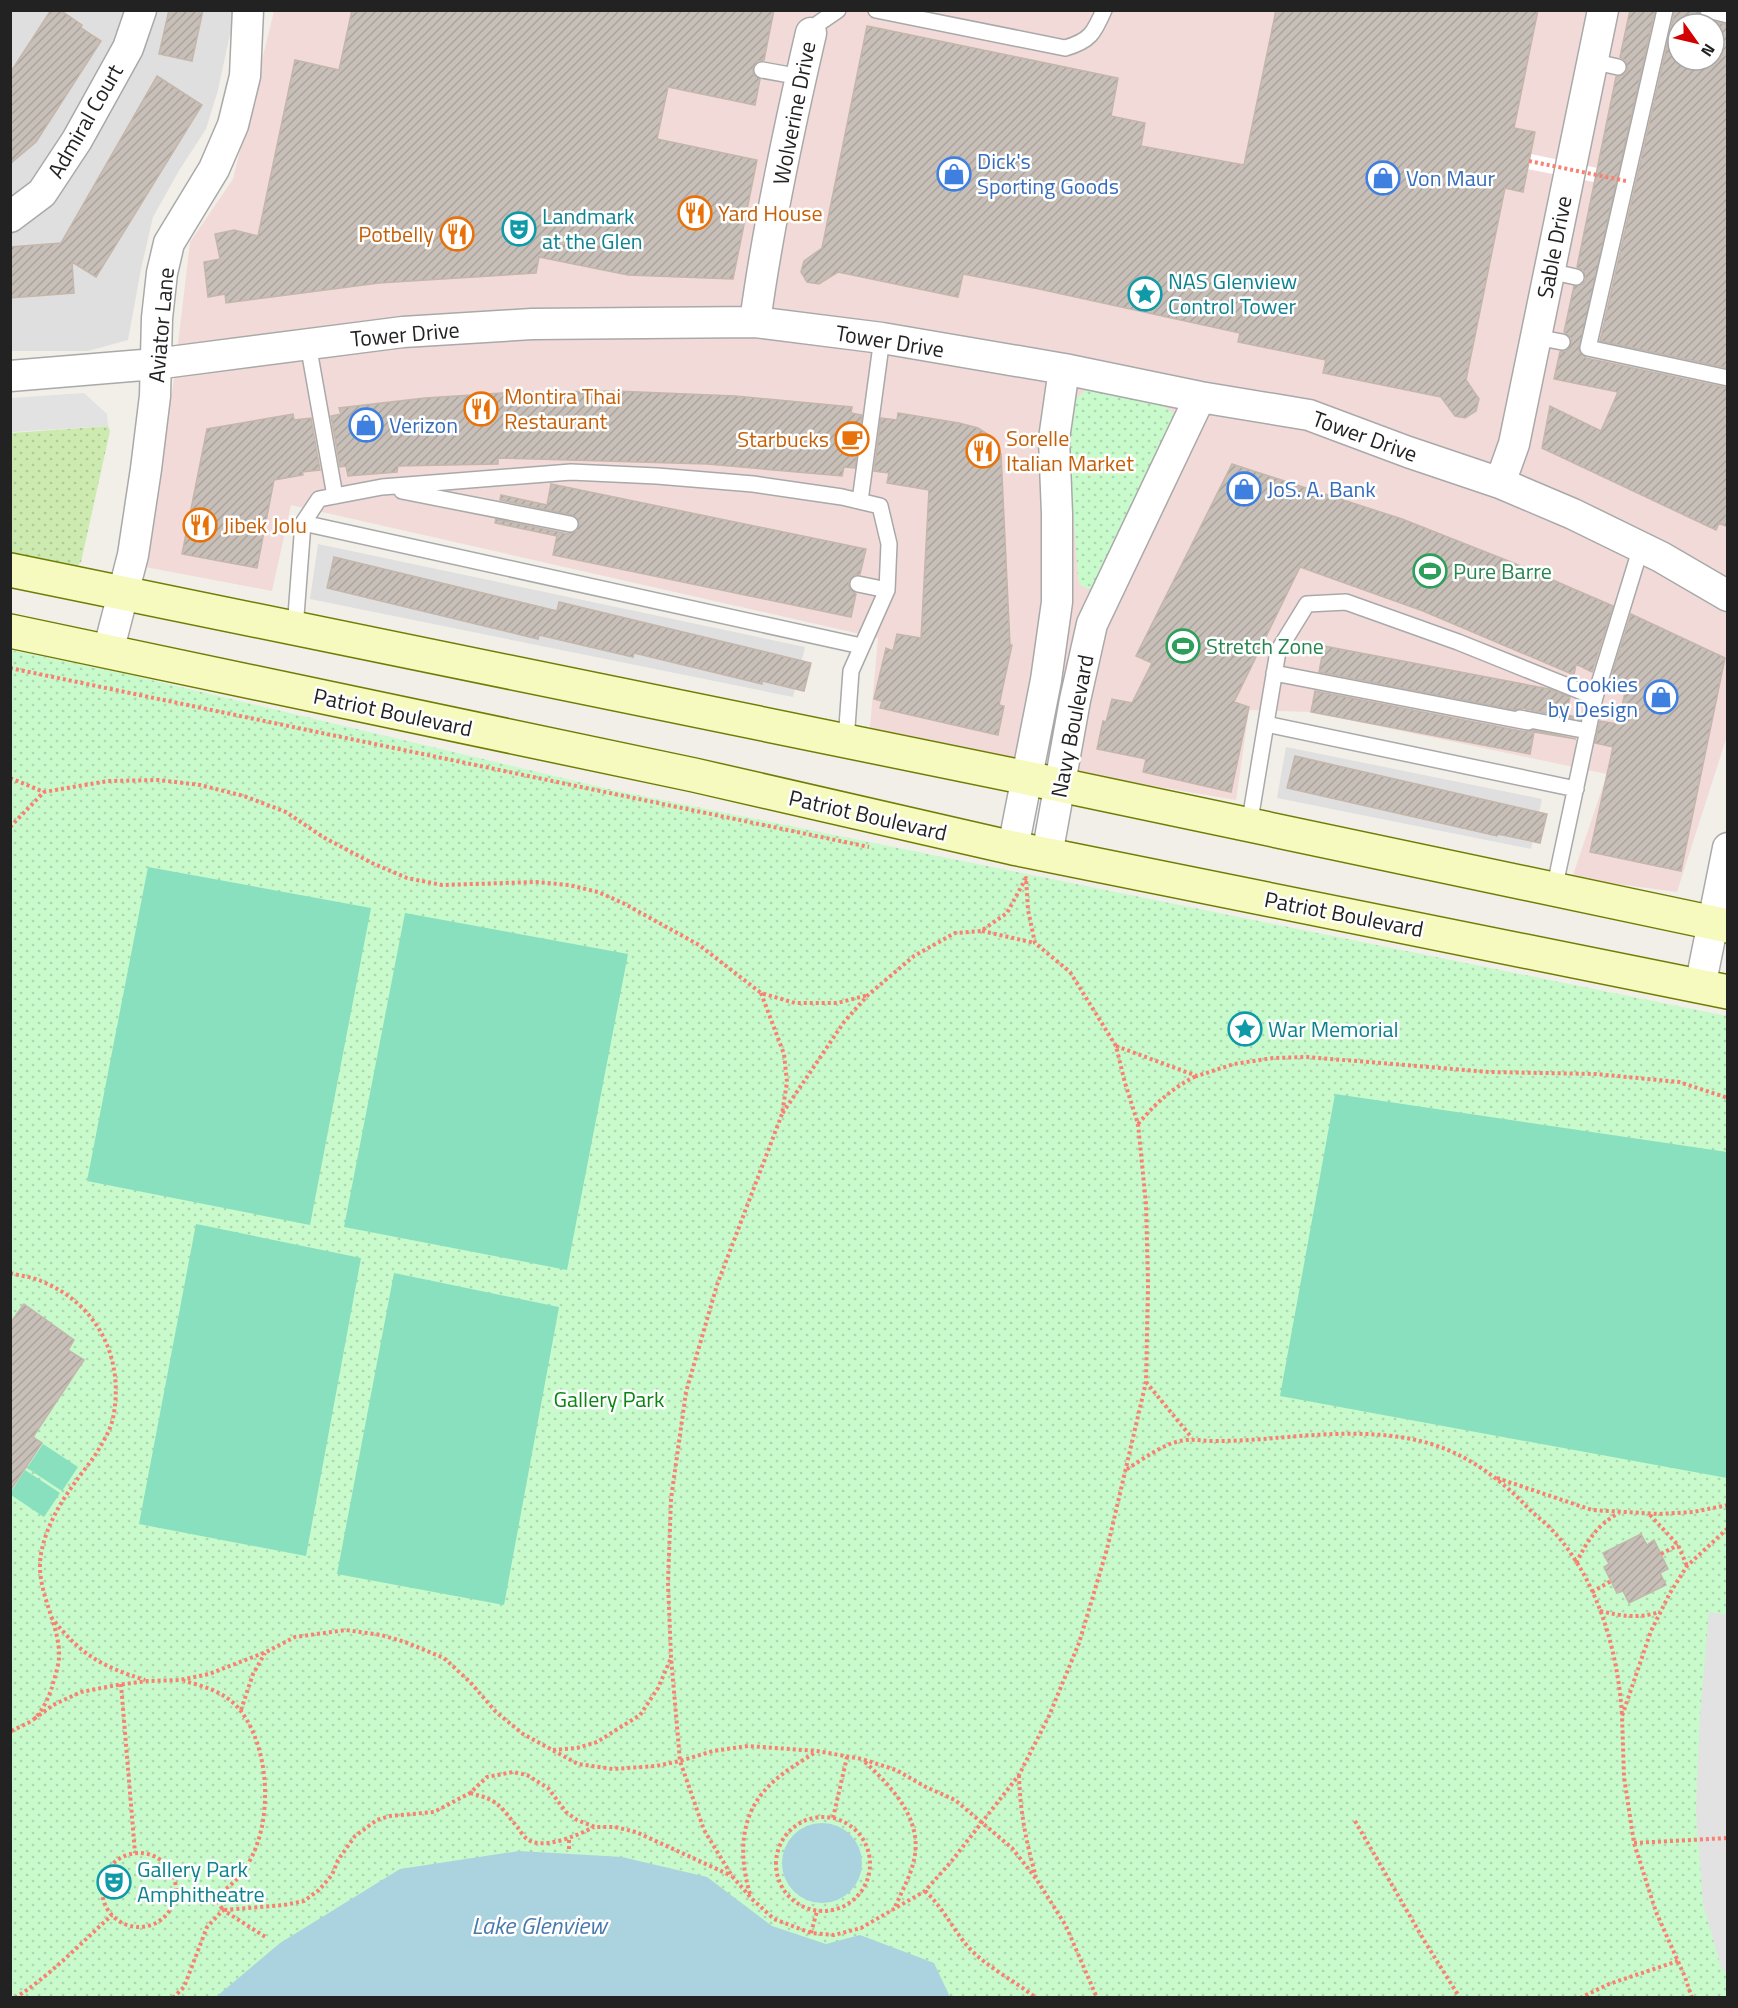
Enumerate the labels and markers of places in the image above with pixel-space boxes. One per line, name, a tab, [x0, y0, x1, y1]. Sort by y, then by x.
place label: Dick's Sporting Goods	[977, 144, 1119, 203]
shop icon: Dick's Sporting Goods	[936, 156, 972, 192]
shop icon: Von Maur	[1365, 160, 1401, 196]
place label: Von Maur	[1406, 161, 1496, 195]
restaurant icon: Yard House	[677, 195, 713, 231]
place label: Yard House	[718, 196, 823, 230]
place label: Landmark at the Glen	[542, 199, 643, 258]
theatre icon: Landmark at the Glen	[501, 211, 537, 247]
restaurant icon: Potbelly	[439, 216, 475, 252]
place label: Potbelly	[358, 217, 434, 251]
place label: NAS Glenview Control Tower	[1168, 264, 1297, 323]
place icon: NAS Glenview Control Tower	[1127, 276, 1163, 312]
place label: Montira Thai Restaurant	[504, 379, 621, 438]
restaurant icon: Montira Thai Restaurant	[463, 391, 499, 427]
shop icon: Verizon	[348, 407, 384, 443]
place label: Verizon	[389, 408, 458, 442]
cafe icon: Starbucks	[834, 421, 870, 457]
place label: Sorelle Italian Market	[1006, 421, 1134, 480]
place label: Starbucks	[737, 422, 829, 456]
restaurant icon: Sorelle Italian Market	[965, 433, 1001, 469]
shop icon: JoS. A. Bank	[1226, 471, 1262, 507]
place label: JoS. A. Bank	[1267, 472, 1376, 506]
restaurant icon: Jibek Jolu	[182, 507, 218, 543]
place label: Jibek Jolu	[223, 508, 307, 542]
sports icon: Pure Barre	[1412, 553, 1448, 589]
place label: Pure Barre	[1453, 554, 1552, 588]
sports icon: Stretch Zone	[1165, 628, 1201, 664]
place label: Stretch Zone	[1206, 629, 1324, 663]
place label: Cookies by Design	[1548, 667, 1638, 726]
shop icon: Cookies by Design	[1643, 679, 1679, 715]
place icon: War Memorial	[1227, 1011, 1263, 1047]
place label: War Memorial	[1268, 1012, 1399, 1046]
place label: Gallery Park Amphitheatre	[137, 1852, 265, 1911]
theatre icon: Gallery Park Amphitheatre	[96, 1864, 132, 1900]

